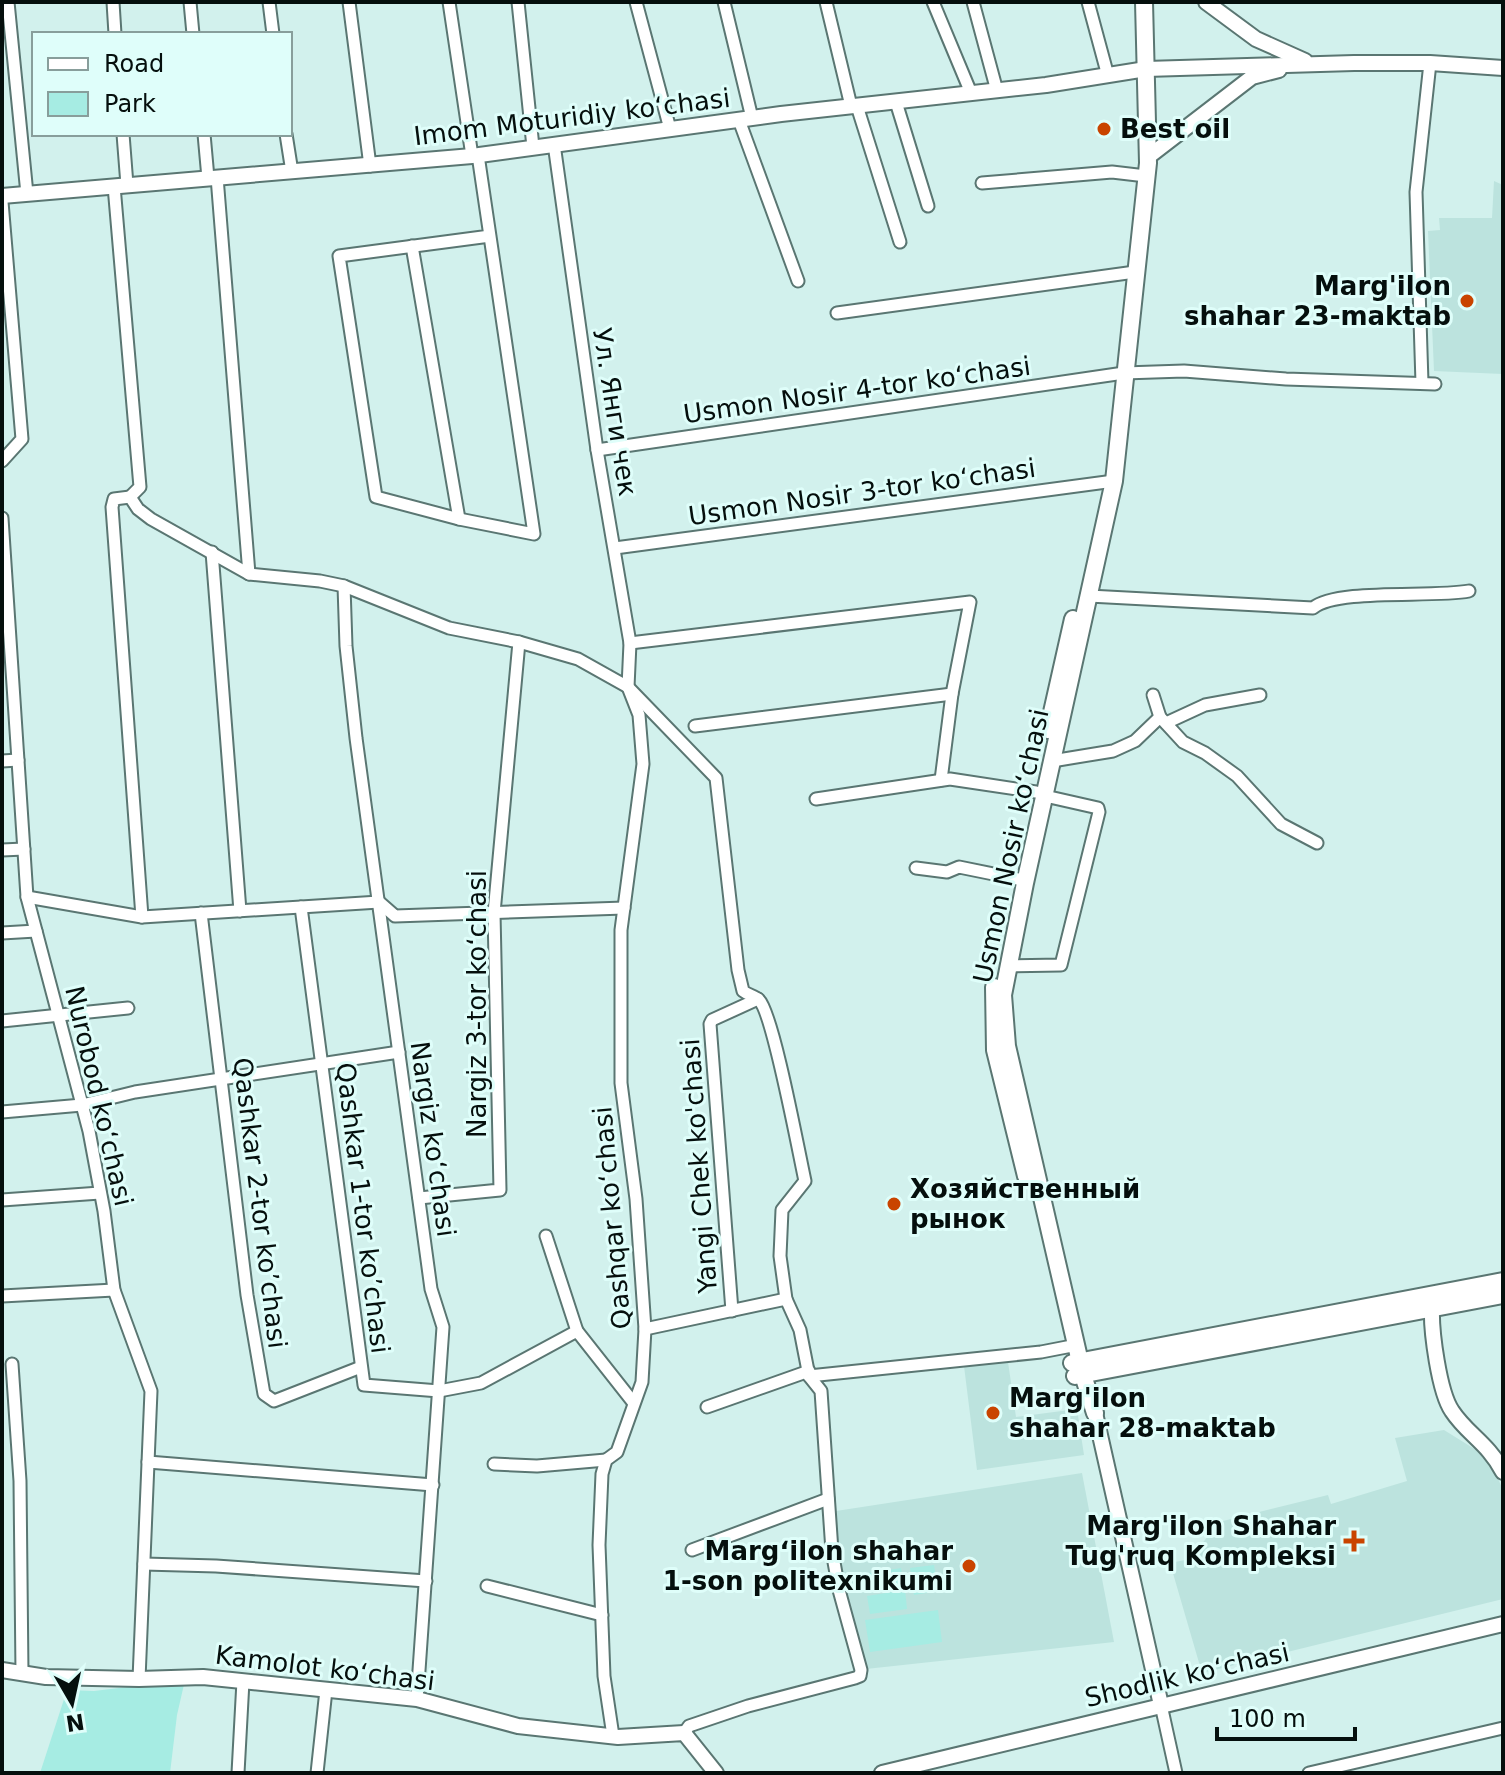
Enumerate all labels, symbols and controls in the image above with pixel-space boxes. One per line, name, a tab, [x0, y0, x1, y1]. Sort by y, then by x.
legend	[32, 32, 292, 136]
text: Road	[104, 50, 164, 78]
street label: Imom Moturidiy koʻchasi	[412, 83, 732, 151]
text: Park	[104, 90, 156, 118]
place label: Best oil	[1120, 114, 1230, 144]
marker: Best oil	[1095, 120, 1113, 138]
place label: Marg'ilon shahar 23-maktab	[1184, 271, 1451, 331]
marker: Marg'ilon shahar 23-maktab	[1458, 292, 1476, 310]
street label: Ул. Янги чек	[587, 326, 643, 498]
street label: Usmon Nosir 4-tor koʻchasi	[681, 351, 1033, 429]
street label: Usmon Nosir 3-tor koʻchasi	[686, 453, 1038, 531]
street label: Usmon Nosir ko‘chasi	[967, 706, 1055, 986]
street label: Nargiz 3-tor koʻchasi	[462, 870, 492, 1138]
street label: Nurobod koʻchasi	[59, 983, 139, 1209]
street label: Yangi Chek ko'chasi	[675, 1038, 723, 1295]
street label: Nargiz koʻchasi	[404, 1039, 462, 1239]
street label: Qashkar 2-tor koʼchasi	[227, 1056, 293, 1350]
street label: Qashkar 1-tor koʼchasi	[330, 1061, 396, 1355]
street label: Qashqar koʻchasi	[587, 1105, 637, 1331]
place label: Хозяйственный рынок	[910, 1174, 1140, 1234]
marker: Хозяйственный рынок	[885, 1195, 903, 1213]
place label: Marg'ilon shahar 28-maktab	[1009, 1383, 1276, 1443]
marker: Marg'ilon shahar 28-maktab	[984, 1404, 1002, 1422]
place label: Marg'ilon Shahar Tug'ruq Kompleksi	[1066, 1511, 1336, 1571]
marker: Marg'ilon Shahar Tug'ruq Kompleksi	[1343, 1530, 1365, 1552]
place label: Margʻilon shahar 1-son politexnikumi	[663, 1536, 953, 1596]
marker: Margʻilon shahar 1-son politexnikumi	[960, 1557, 978, 1575]
street label: Shodlik koʻchasi	[1082, 1637, 1292, 1713]
street label: Kamolot koʻchasi	[213, 1640, 437, 1696]
north arrow	[32, 1663, 112, 1743]
scale bar	[1217, 1691, 1355, 1741]
text: 100 m	[1229, 1705, 1306, 1733]
text: N	[64, 1708, 86, 1736]

